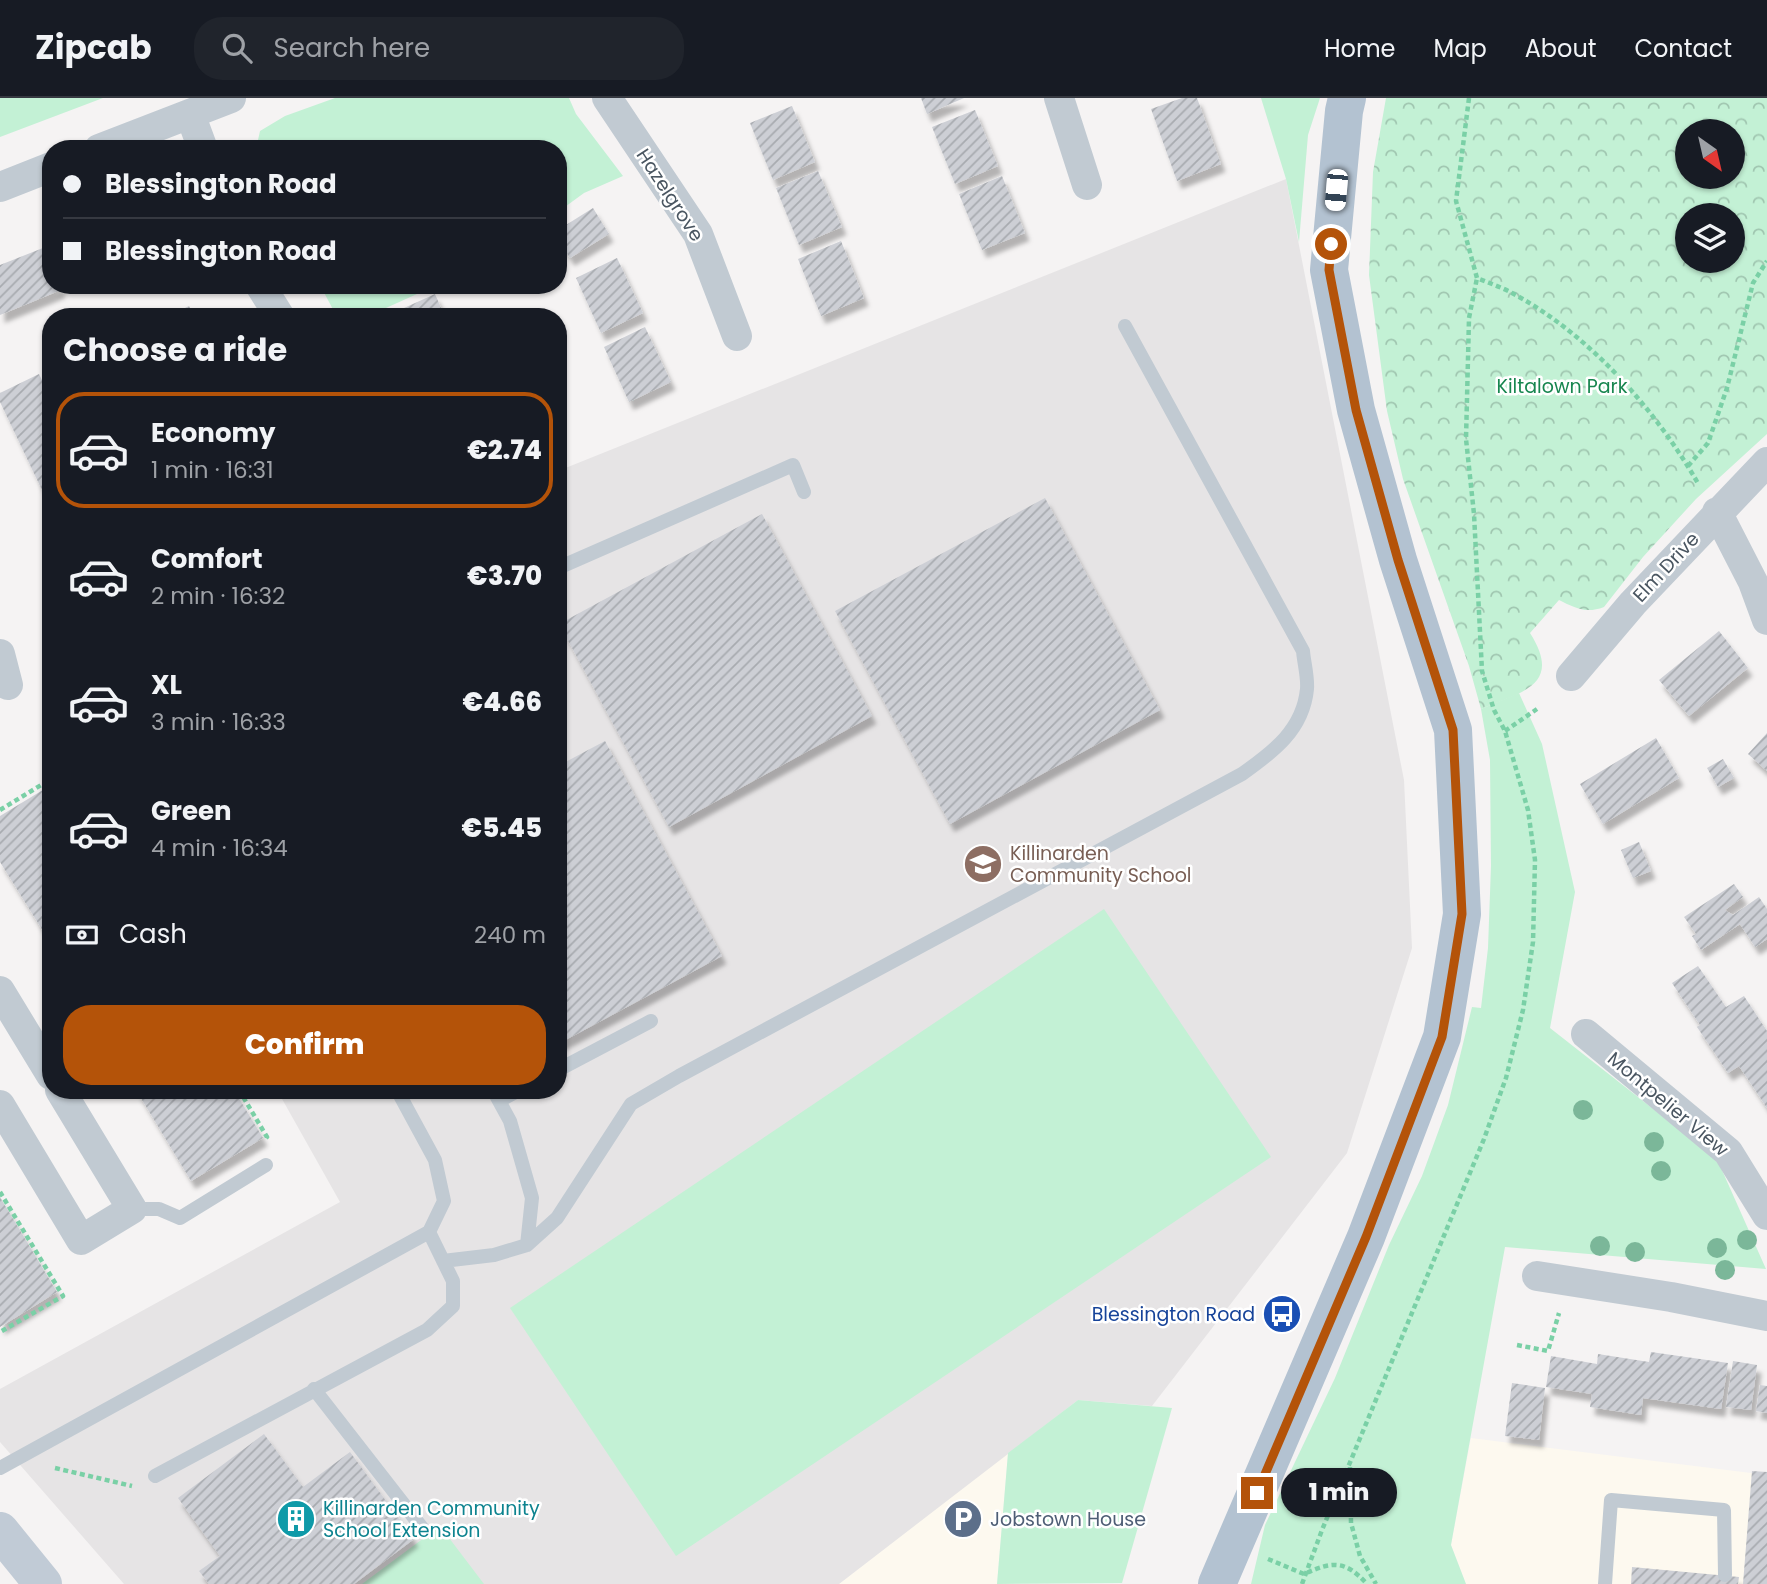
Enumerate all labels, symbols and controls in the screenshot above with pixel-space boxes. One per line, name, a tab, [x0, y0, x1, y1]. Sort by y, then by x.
search box	[194, 17, 684, 80]
text: Zipcab	[35, 24, 152, 71]
icon: search	[218, 29, 256, 67]
text: Search here	[274, 30, 430, 66]
text: Home	[1324, 32, 1396, 65]
text: Map	[1434, 32, 1487, 65]
text: About	[1525, 32, 1596, 65]
text: Contact	[1634, 32, 1732, 65]
north arrow	[1675, 119, 1745, 189]
map controls	[1675, 119, 1745, 273]
street label: Hazelgrove	[630, 143, 710, 247]
text: Blessington Road	[105, 166, 337, 202]
car	[1324, 168, 1349, 212]
button: layers	[1675, 203, 1745, 273]
route start	[1315, 228, 1347, 260]
text: Blessington Road	[105, 233, 337, 269]
text: Choose a ride	[63, 327, 287, 372]
park label: Kiltalown Park	[1497, 373, 1628, 400]
text: Economy	[151, 415, 275, 451]
icon: car	[67, 419, 130, 482]
text: €2.74	[467, 432, 542, 468]
text: 1 min · 16:31	[151, 454, 274, 486]
street label: Elm Drive	[1627, 526, 1705, 608]
text: Comfort	[151, 541, 263, 577]
icon: car	[67, 545, 130, 608]
text: €3.70	[467, 558, 542, 594]
text: 2 min · 16:32	[151, 580, 285, 612]
text: XL	[151, 667, 182, 703]
icon: car	[67, 671, 130, 734]
text: €4.66	[463, 684, 542, 720]
text: 3 min · 16:33	[151, 706, 286, 738]
text: Green	[151, 793, 232, 829]
icon: car	[67, 797, 130, 860]
text: €5.45	[462, 810, 542, 846]
text: 4 min · 16:34	[151, 832, 288, 864]
place label: Killinarden Community School	[1010, 840, 1192, 889]
school or university icon: Killinarden Community School	[962, 843, 1004, 885]
icon: cash	[63, 916, 101, 954]
text: Cash	[119, 916, 187, 952]
text: 240 m	[474, 919, 546, 951]
button: Confirm	[63, 1005, 546, 1085]
street label: Montpelier View	[1602, 1045, 1735, 1163]
bus stop icon: Blessington Road	[1261, 1293, 1303, 1335]
place label: Blessington Road	[1092, 1301, 1255, 1328]
callout: 1 min	[1282, 1468, 1397, 1518]
text: 1 min	[1309, 1476, 1369, 1508]
route end	[1241, 1477, 1273, 1509]
place label: Killinarden Community School Extension	[323, 1495, 540, 1544]
building icon: Killinarden Community School Extension	[275, 1498, 317, 1540]
parking icon: Jobstown House	[942, 1498, 984, 1540]
place label: Jobstown House	[990, 1506, 1146, 1533]

